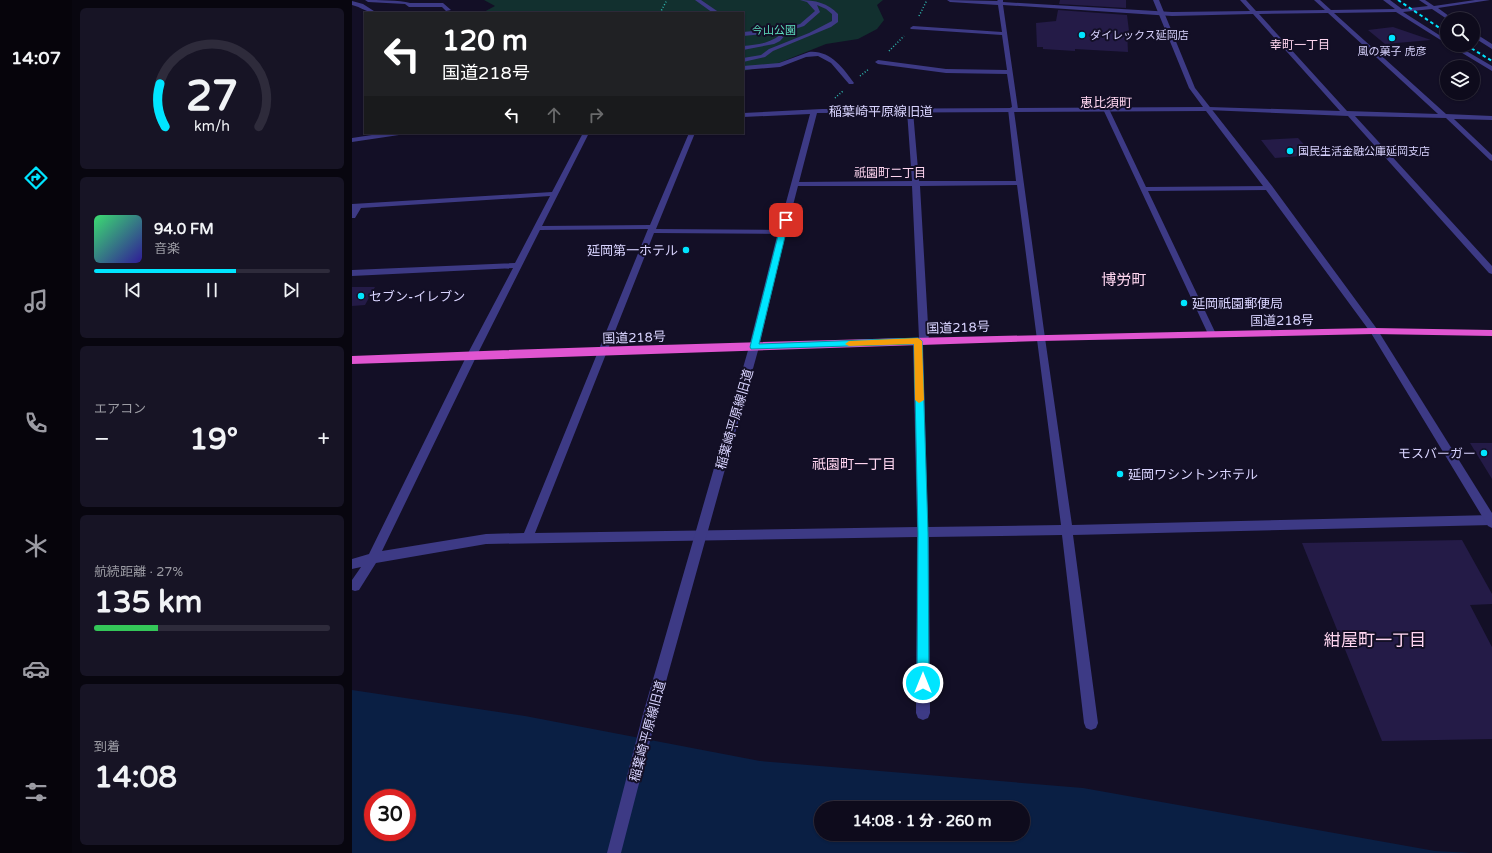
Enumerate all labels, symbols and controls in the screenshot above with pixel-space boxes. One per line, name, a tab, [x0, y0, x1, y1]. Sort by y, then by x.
map controls	[1440, 12, 1480, 100]
button: search	[1440, 12, 1480, 52]
text: 120 m	[442, 24, 528, 58]
park label: 今山公園	[752, 24, 796, 37]
icon: left	[376, 28, 428, 80]
place label: ダイレックス延岡店	[1090, 29, 1189, 42]
marker: ダイレックス延岡店	[1077, 30, 1087, 40]
marker: 風の菓子 虎彦	[1387, 33, 1397, 43]
district label: 幸町一丁目	[1270, 38, 1330, 52]
place label: 風の菓子 虎彦	[1358, 45, 1426, 58]
text: 14:07	[11, 47, 61, 69]
button: layers	[1440, 60, 1480, 100]
text: 国道218号	[442, 62, 530, 84]
text: 27	[186, 71, 238, 121]
district label: 恵比須町	[1080, 95, 1132, 111]
icon: left	[501, 104, 523, 126]
icon: ahead	[543, 104, 565, 126]
icon: right	[585, 104, 607, 126]
street label: 稲葉崎平原線旧道	[829, 104, 933, 120]
text: km/h	[194, 117, 230, 134]
place label: 国民生活金融公庫延岡支店	[1298, 145, 1430, 158]
marker: 国民生活金融公庫延岡支店	[1285, 146, 1295, 156]
icon: directions	[22, 164, 50, 192]
district label: 祇園町二丁目	[854, 166, 926, 180]
pin	[769, 203, 803, 237]
icon: arrive	[775, 209, 797, 231]
text: 94.0 FM	[154, 220, 214, 238]
text: 音楽	[154, 241, 180, 257]
place label: 延岡第一ホテル	[587, 243, 678, 259]
marker: 延岡第一ホテル	[681, 245, 691, 255]
district label: 博労町	[1101, 271, 1147, 289]
icon: previous	[122, 279, 144, 301]
icon: pause	[201, 279, 223, 301]
icon: next	[280, 279, 302, 301]
icon: music	[22, 287, 50, 315]
place label: セブン-イレブン	[369, 289, 465, 305]
marker: セブン-イレブン	[356, 291, 366, 301]
place label: 延岡祇園郵便局	[1192, 296, 1283, 312]
marker: 延岡祇園郵便局	[1179, 298, 1189, 308]
street label: 国道218号	[1250, 312, 1314, 330]
street label: 国道218号	[926, 319, 990, 337]
street label: 国道218号	[602, 329, 666, 347]
street label: 稲葉崎平原線旧道	[713, 367, 757, 471]
text: エアコン	[94, 401, 146, 417]
icon: phone	[22, 409, 50, 437]
text: 19°	[189, 421, 238, 458]
text: −	[94, 426, 110, 452]
text: +	[318, 426, 330, 452]
place label: モスバーガー	[1398, 446, 1476, 462]
marker: モスバーガー	[1479, 448, 1489, 458]
district label: 祇園町一丁目	[812, 456, 896, 473]
place label: 延岡ワシントンホテル	[1128, 467, 1258, 483]
marker: 延岡ワシントンホテル	[1115, 469, 1125, 479]
icon: climate	[22, 532, 50, 560]
text: 航続距離 · 27%	[94, 564, 183, 580]
text: 135 km	[94, 584, 202, 621]
district label: 紺屋町一丁目	[1324, 630, 1426, 651]
icon: car	[22, 655, 50, 683]
position arrow	[902, 662, 944, 704]
street label: 稲葉崎平原線旧道	[627, 679, 669, 784]
text: 到着	[94, 739, 120, 755]
text: 14:08	[94, 759, 177, 796]
icon: filters	[22, 778, 50, 806]
speed limit sign: 30	[364, 789, 416, 841]
text: 14:08 · 1 分 · 260 m	[852, 812, 992, 830]

